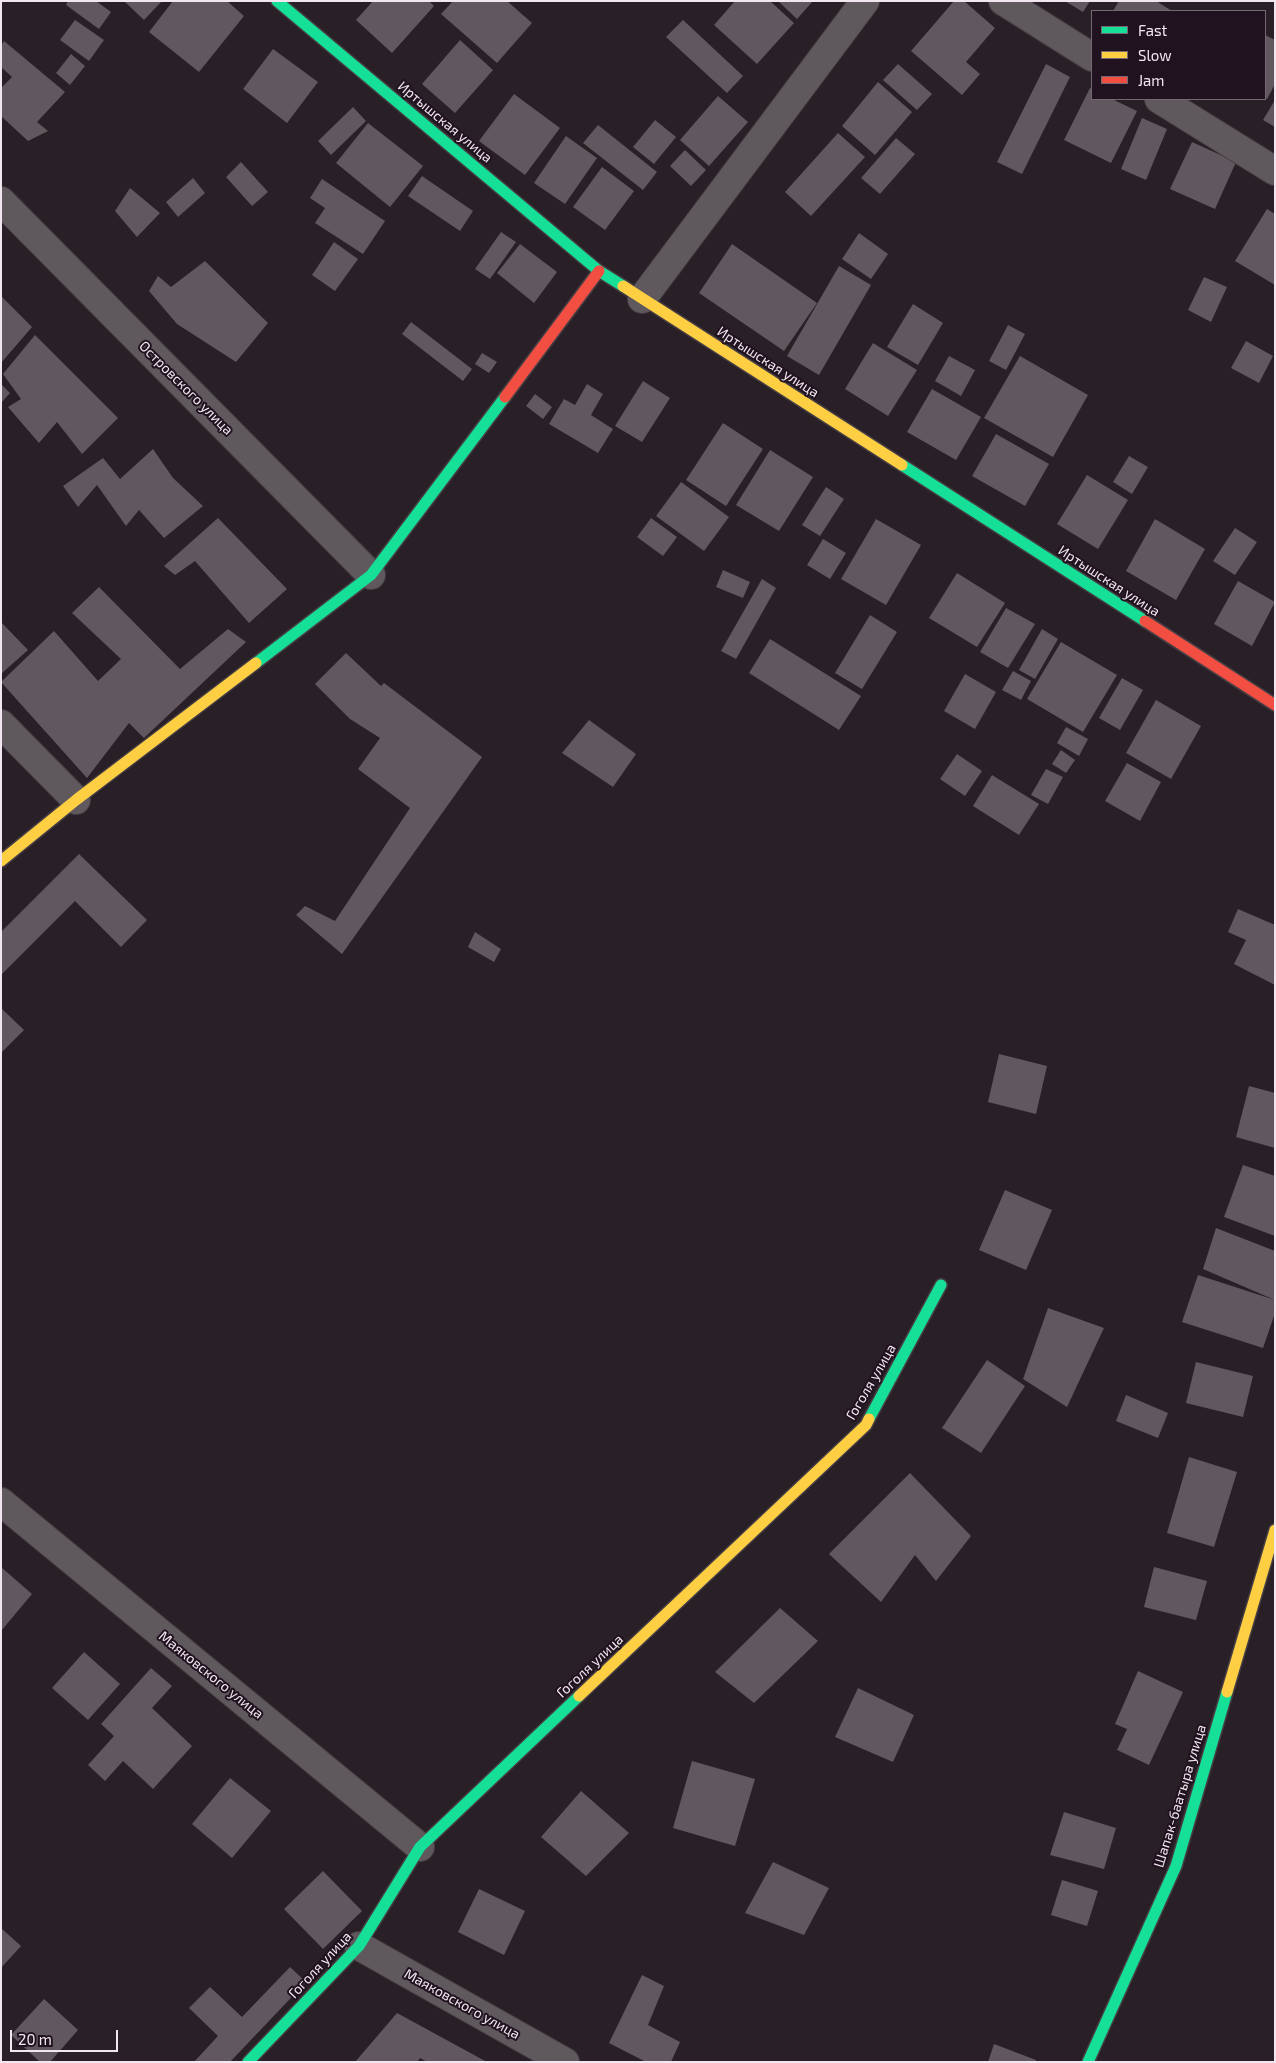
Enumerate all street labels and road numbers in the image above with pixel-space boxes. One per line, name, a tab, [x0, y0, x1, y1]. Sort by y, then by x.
street label: Иртышская улица	[394, 78, 496, 166]
street label: Иртышская улица	[714, 323, 822, 401]
street label: Островского улица	[136, 338, 236, 438]
street label: Иртышская улица	[1055, 542, 1163, 620]
street label: Гоголя улица	[842, 1341, 900, 1423]
street label: Маяковского улица	[155, 1628, 267, 1722]
street label: Гоголя улица	[553, 1631, 627, 1701]
street label: Шапак-баатыра улица	[1150, 1722, 1210, 1870]
street label: Гоголя улица	[285, 1928, 355, 2002]
street label: Маяковского улица	[401, 1965, 523, 2043]

